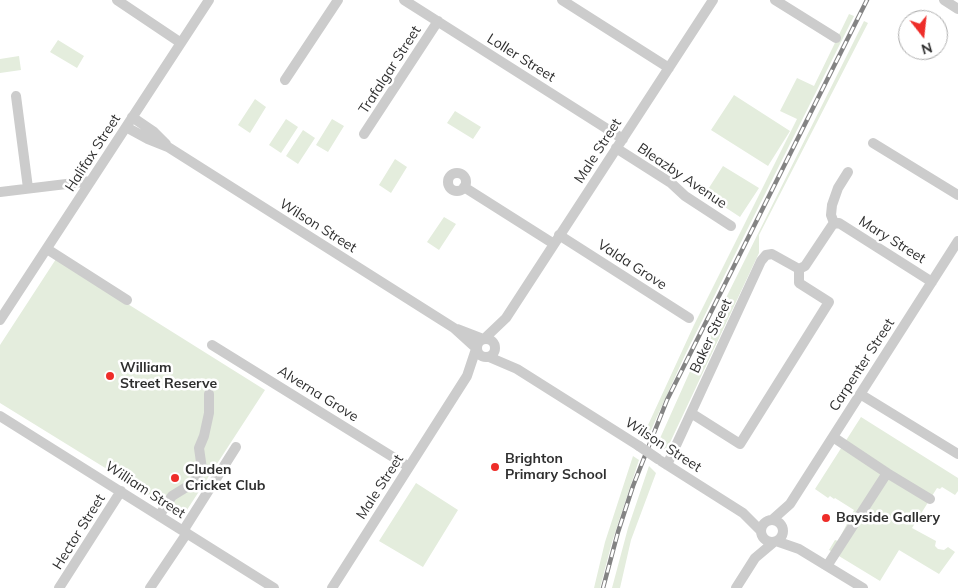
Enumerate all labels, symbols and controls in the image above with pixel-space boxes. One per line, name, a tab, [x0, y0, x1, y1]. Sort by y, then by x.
north arrow	[898, 10, 948, 60]
street label: Trafalgar Street	[355, 23, 425, 117]
street label: Loller Street	[484, 30, 558, 86]
text: N	[919, 38, 934, 59]
street label: Halifax Street	[62, 111, 124, 195]
street label: Male Street	[571, 116, 625, 186]
street label: Bleazby Avenue	[634, 140, 730, 212]
street label: Wilson Street	[276, 196, 360, 256]
street label: Mary Street	[855, 213, 929, 267]
street label: Valda Grove	[594, 236, 670, 294]
street label: Baker Street	[686, 296, 736, 376]
street label: Carpenter Street	[826, 316, 898, 414]
place label: William Street Reserve	[120, 360, 217, 392]
street label: Alverna Grove	[275, 363, 361, 425]
marker: William Street Reserve	[104, 370, 116, 382]
street label: Wilson Street	[622, 414, 704, 476]
place label: Brighton Primary School	[505, 451, 607, 484]
street label: Male Street	[353, 452, 407, 522]
street label: William Street	[102, 458, 188, 522]
marker: Brighton Primary School	[489, 461, 501, 473]
place label: Cluden Cricket Club	[185, 462, 265, 494]
marker: Cluden Cricket Club	[169, 472, 181, 484]
street label: Hector Street	[49, 491, 109, 573]
place label: Bayside Gallery	[836, 510, 940, 526]
marker: Bayside Gallery	[820, 512, 832, 524]

